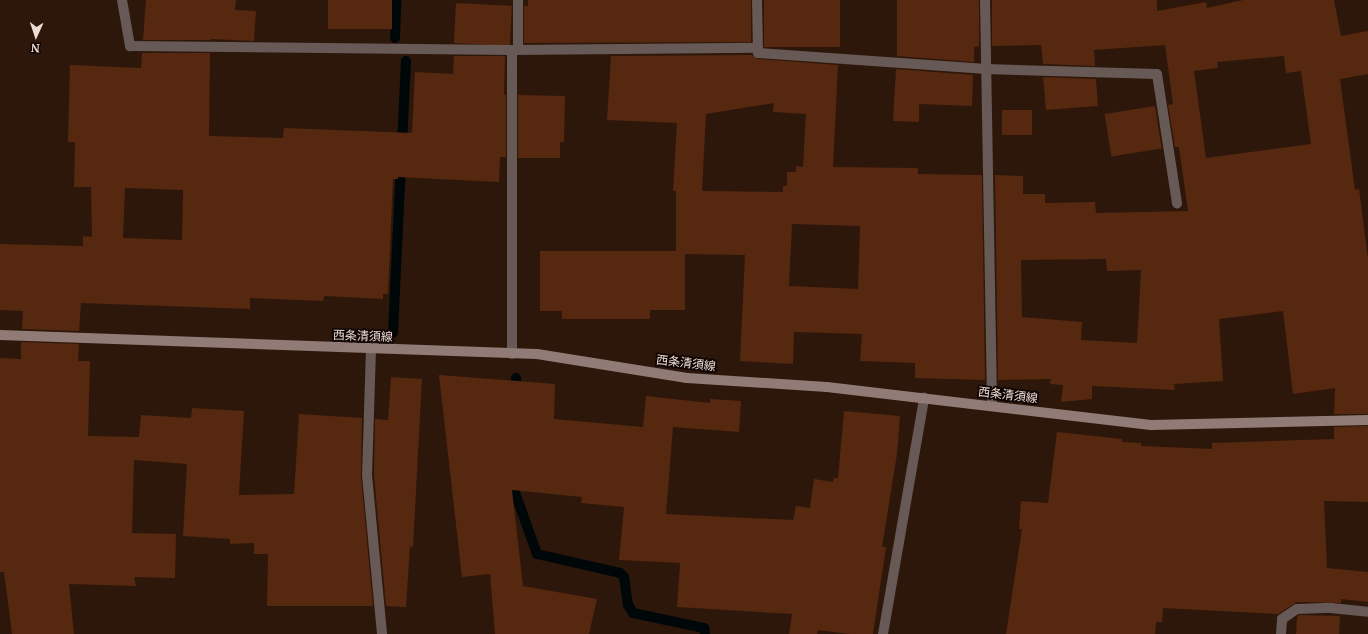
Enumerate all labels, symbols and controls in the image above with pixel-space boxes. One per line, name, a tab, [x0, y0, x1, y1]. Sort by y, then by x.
north arrow	[16, 16, 56, 56]
text: N	[31, 41, 40, 55]
street label: 西条清須線	[333, 328, 393, 344]
street label: 西条清須線	[655, 352, 717, 374]
street label: 西条清須線	[977, 384, 1039, 406]

